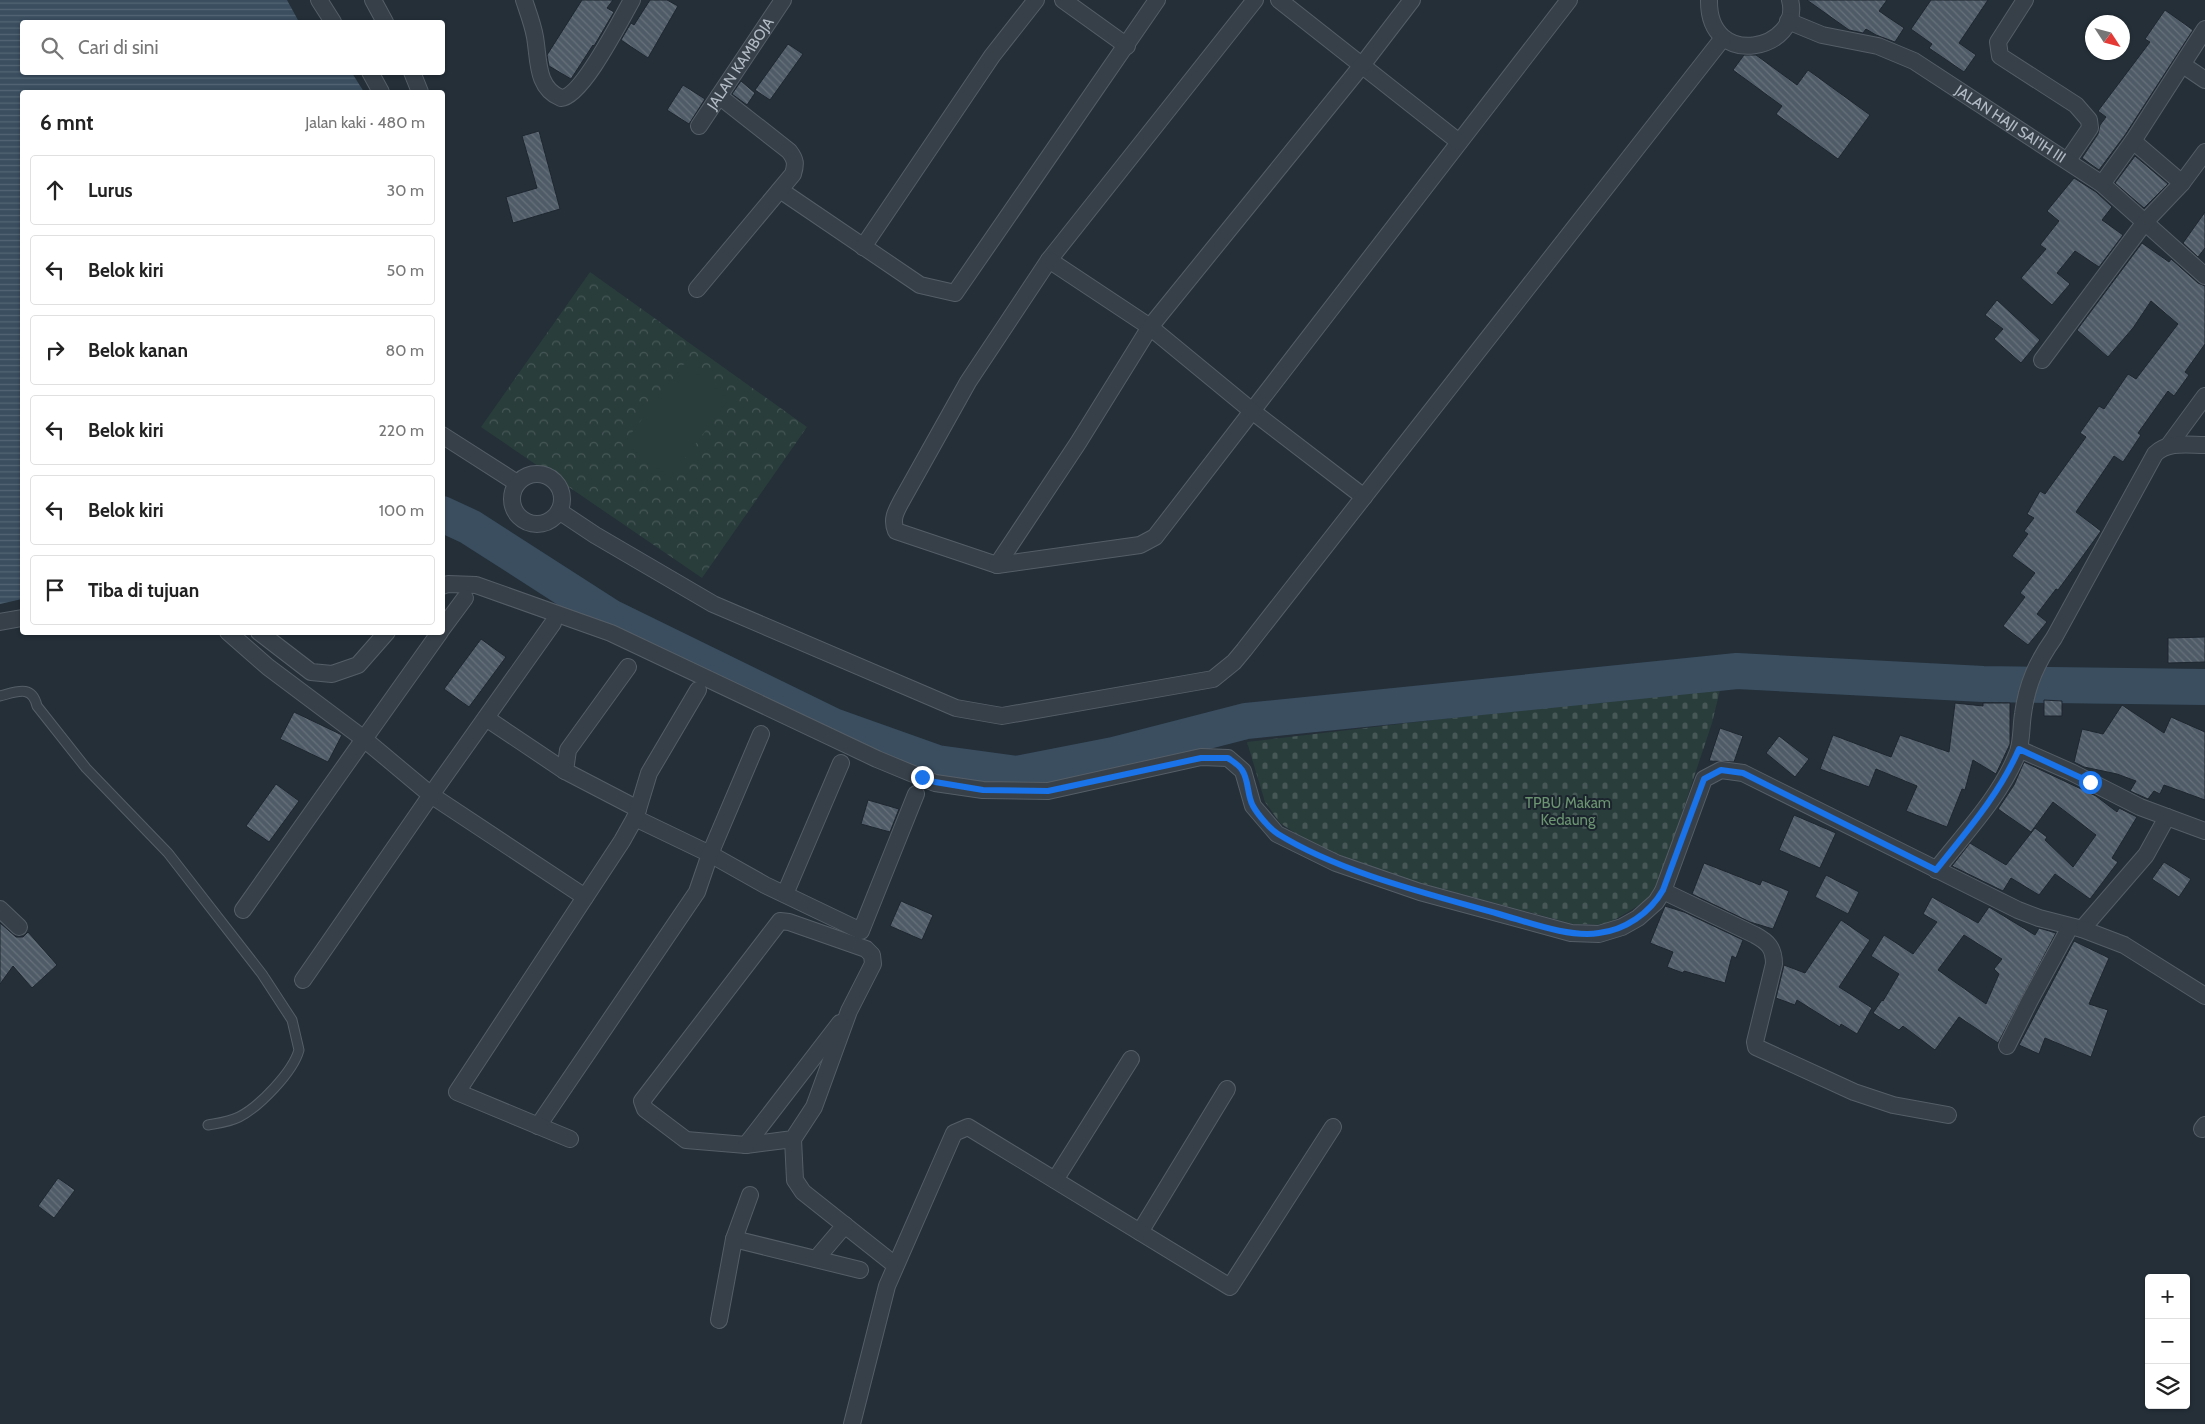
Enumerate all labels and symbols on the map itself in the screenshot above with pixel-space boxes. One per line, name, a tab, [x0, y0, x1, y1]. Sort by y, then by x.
street label: JALAN KAMBOJA	[703, 13, 778, 114]
north arrow	[2085, 15, 2130, 60]
street label: JALAN HAJI SAI'IH III	[1951, 81, 2069, 167]
route end	[911, 766, 934, 789]
route start	[2079, 771, 2102, 794]
park label: TPBU Makam Kedaung	[1525, 794, 1611, 829]

